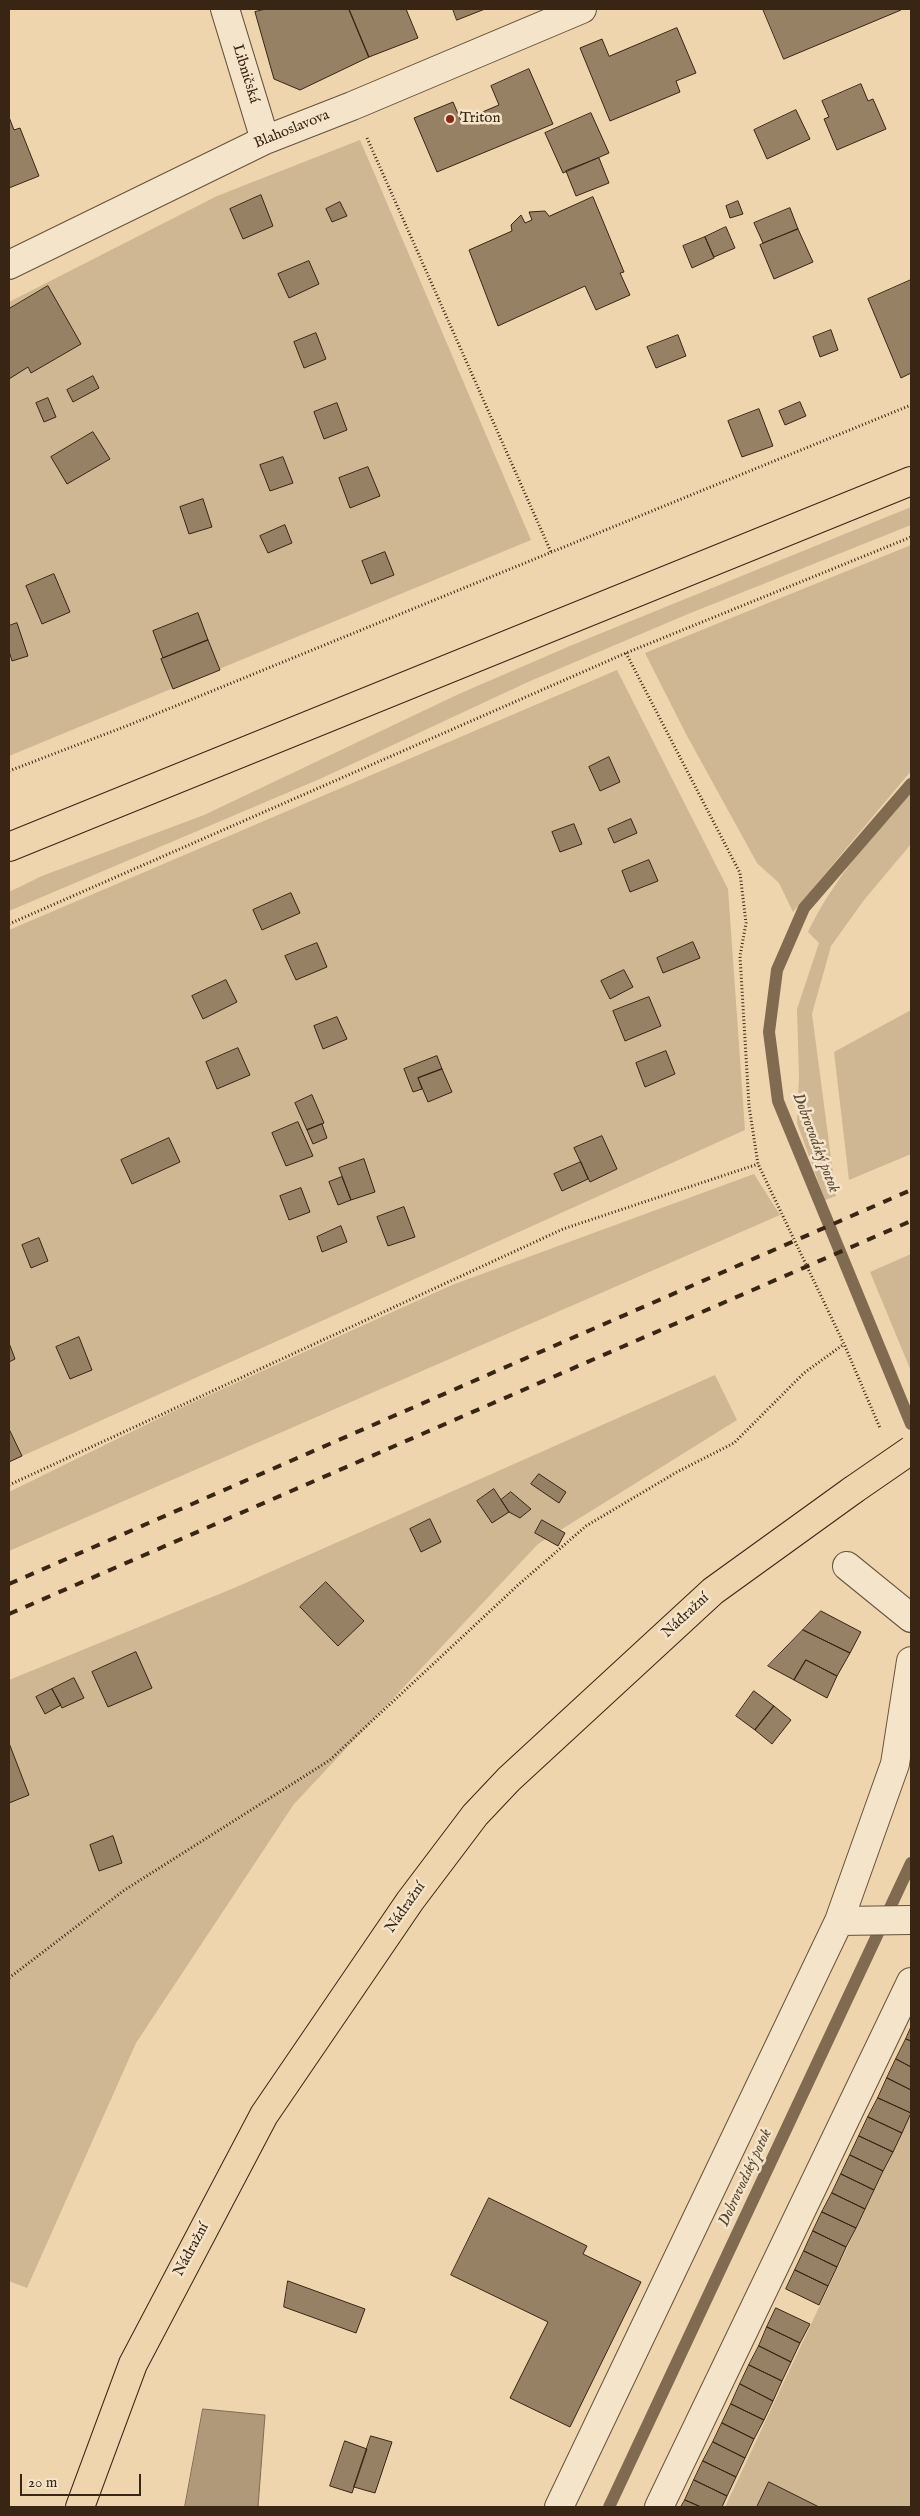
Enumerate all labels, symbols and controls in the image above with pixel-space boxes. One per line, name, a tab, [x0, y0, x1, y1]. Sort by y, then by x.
street label: Libničská	[228, 42, 262, 106]
street label: Blahoslavova	[252, 107, 332, 153]
place label: Triton	[460, 110, 500, 128]
marker: Triton	[444, 113, 456, 125]
water label: Dobrovodský potok	[787, 1090, 843, 1196]
street label: Nádražní	[659, 1590, 713, 1642]
street label: Nádražní	[382, 1879, 430, 1937]
water label: Dobrovodský potok	[715, 2126, 777, 2230]
street label: Nádražní	[170, 2220, 214, 2280]
scale bar	[22, 2464, 144, 2496]
text: 20 m	[28, 2473, 57, 2492]

